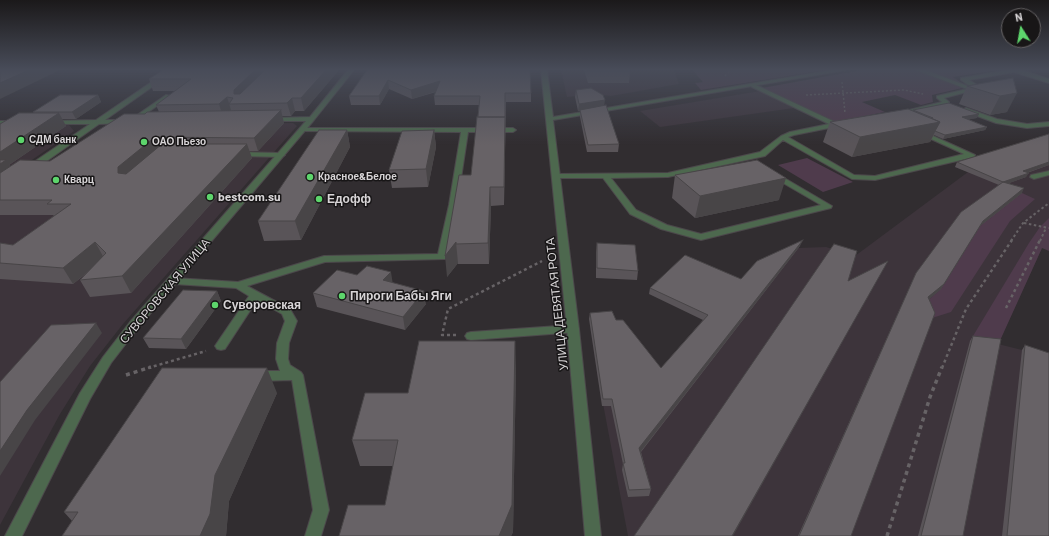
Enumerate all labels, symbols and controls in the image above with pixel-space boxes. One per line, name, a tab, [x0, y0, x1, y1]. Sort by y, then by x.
north arrow	[1001, 8, 1041, 48]
text: N	[1014, 10, 1024, 24]
place label: СДМ банк	[29, 134, 76, 146]
marker: СДМ банк	[16, 135, 26, 145]
place label: ОАО Пьезо	[152, 136, 206, 148]
marker: ОАО Пьезо	[139, 137, 149, 147]
place label: Красное&Белое	[318, 171, 397, 183]
marker: Красное&Белое	[305, 172, 315, 182]
place label: Кварц	[64, 174, 94, 186]
marker: Кварц	[51, 175, 61, 185]
place label: bestcom.su	[218, 190, 280, 204]
marker: bestcom.su	[205, 192, 215, 202]
place label: Едофф	[327, 192, 371, 206]
marker: Едофф	[314, 194, 324, 204]
street label: СУВОРОВСКАЯ УЛИЦА	[117, 235, 213, 347]
street label: УЛИЦА ДЕВЯТАЯ РОТА	[543, 237, 571, 371]
place label: Пироги Бабы Яги	[350, 289, 452, 303]
marker: Пироги Бабы Яги	[337, 291, 347, 301]
place label: Суворовская	[223, 298, 301, 312]
marker: Суворовская	[210, 300, 220, 310]

